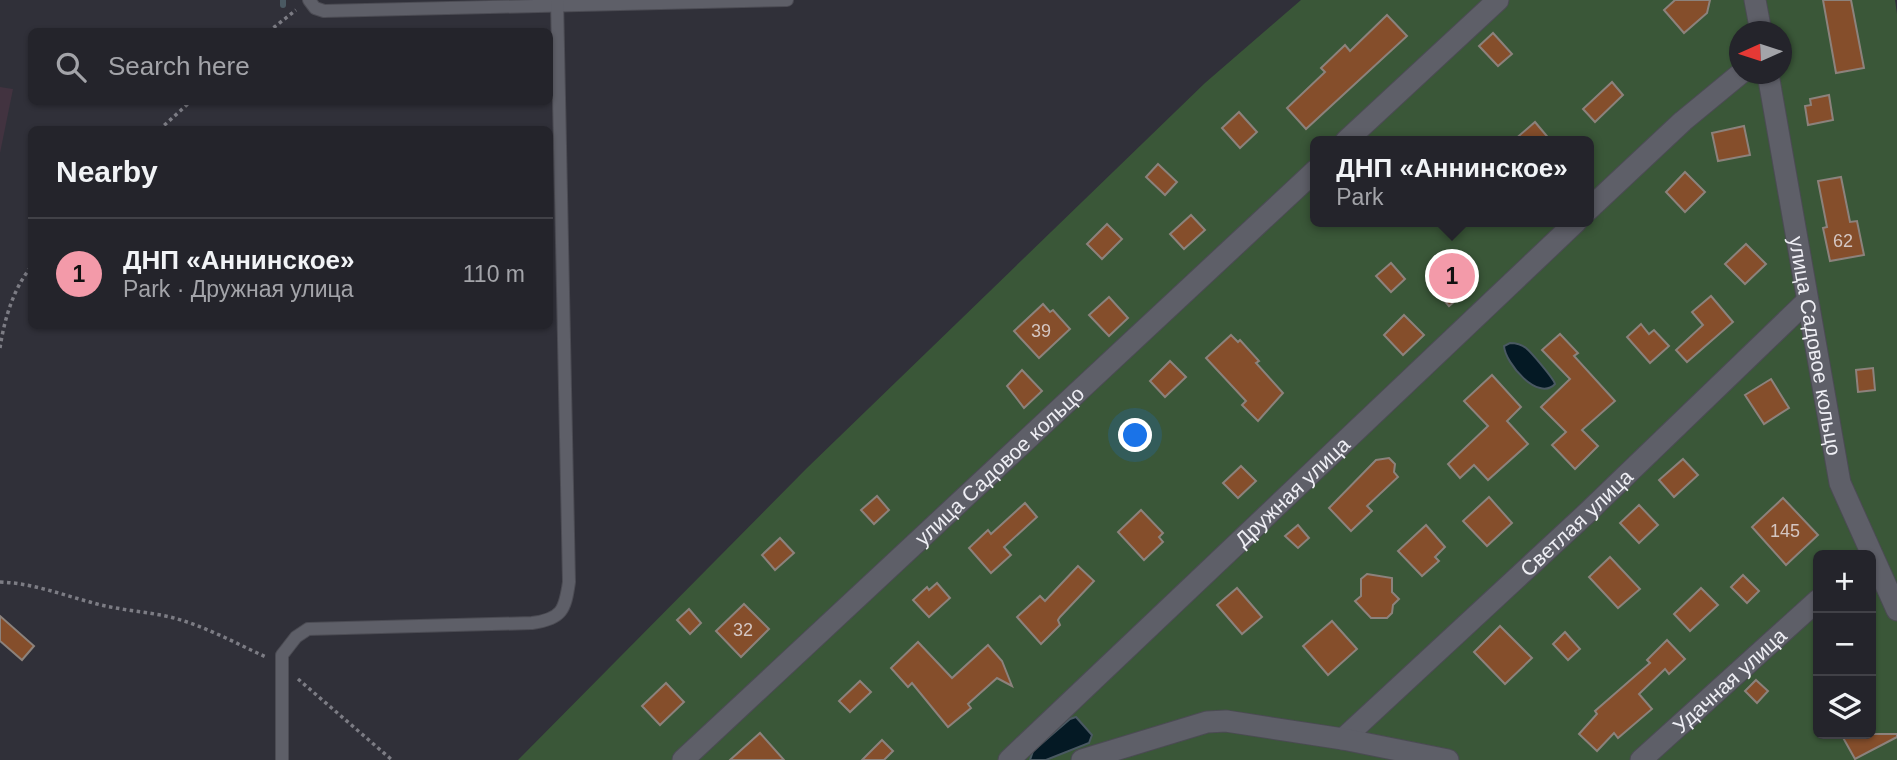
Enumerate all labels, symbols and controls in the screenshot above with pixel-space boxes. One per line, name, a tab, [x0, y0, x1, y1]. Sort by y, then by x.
north arrow	[1729, 21, 1792, 84]
search box	[28, 28, 553, 105]
icon: search	[52, 48, 90, 86]
text: Search here	[108, 51, 250, 81]
popup	[1310, 136, 1594, 227]
text: ДНП «Аннинское»	[1336, 153, 1568, 183]
text: Nearby	[56, 155, 158, 188]
text: Park	[1336, 184, 1384, 210]
house number: 62	[1833, 231, 1853, 251]
street label: улица Садовое кольцо	[1785, 234, 1846, 457]
text: ДНП «Аннинское»	[123, 245, 354, 275]
pin: 1	[1429, 250, 1475, 302]
text: 1	[73, 261, 85, 287]
text: 110 m	[463, 261, 525, 287]
text: Park · Дружная улица	[123, 276, 354, 302]
house number: 39	[1031, 321, 1051, 341]
street label: улица Садовое кольцо	[910, 381, 1088, 550]
your location	[1118, 418, 1152, 452]
street label: Дружная улица	[1230, 432, 1354, 551]
street label: Светлая улица	[1515, 464, 1637, 581]
house number: 145	[1770, 521, 1800, 541]
map controls	[1813, 550, 1876, 739]
button: +	[1813, 550, 1876, 613]
button: −	[1813, 613, 1876, 676]
house number: 32	[733, 620, 753, 640]
street label: Удачная улица	[1668, 623, 1791, 737]
button: layers	[1813, 676, 1876, 739]

